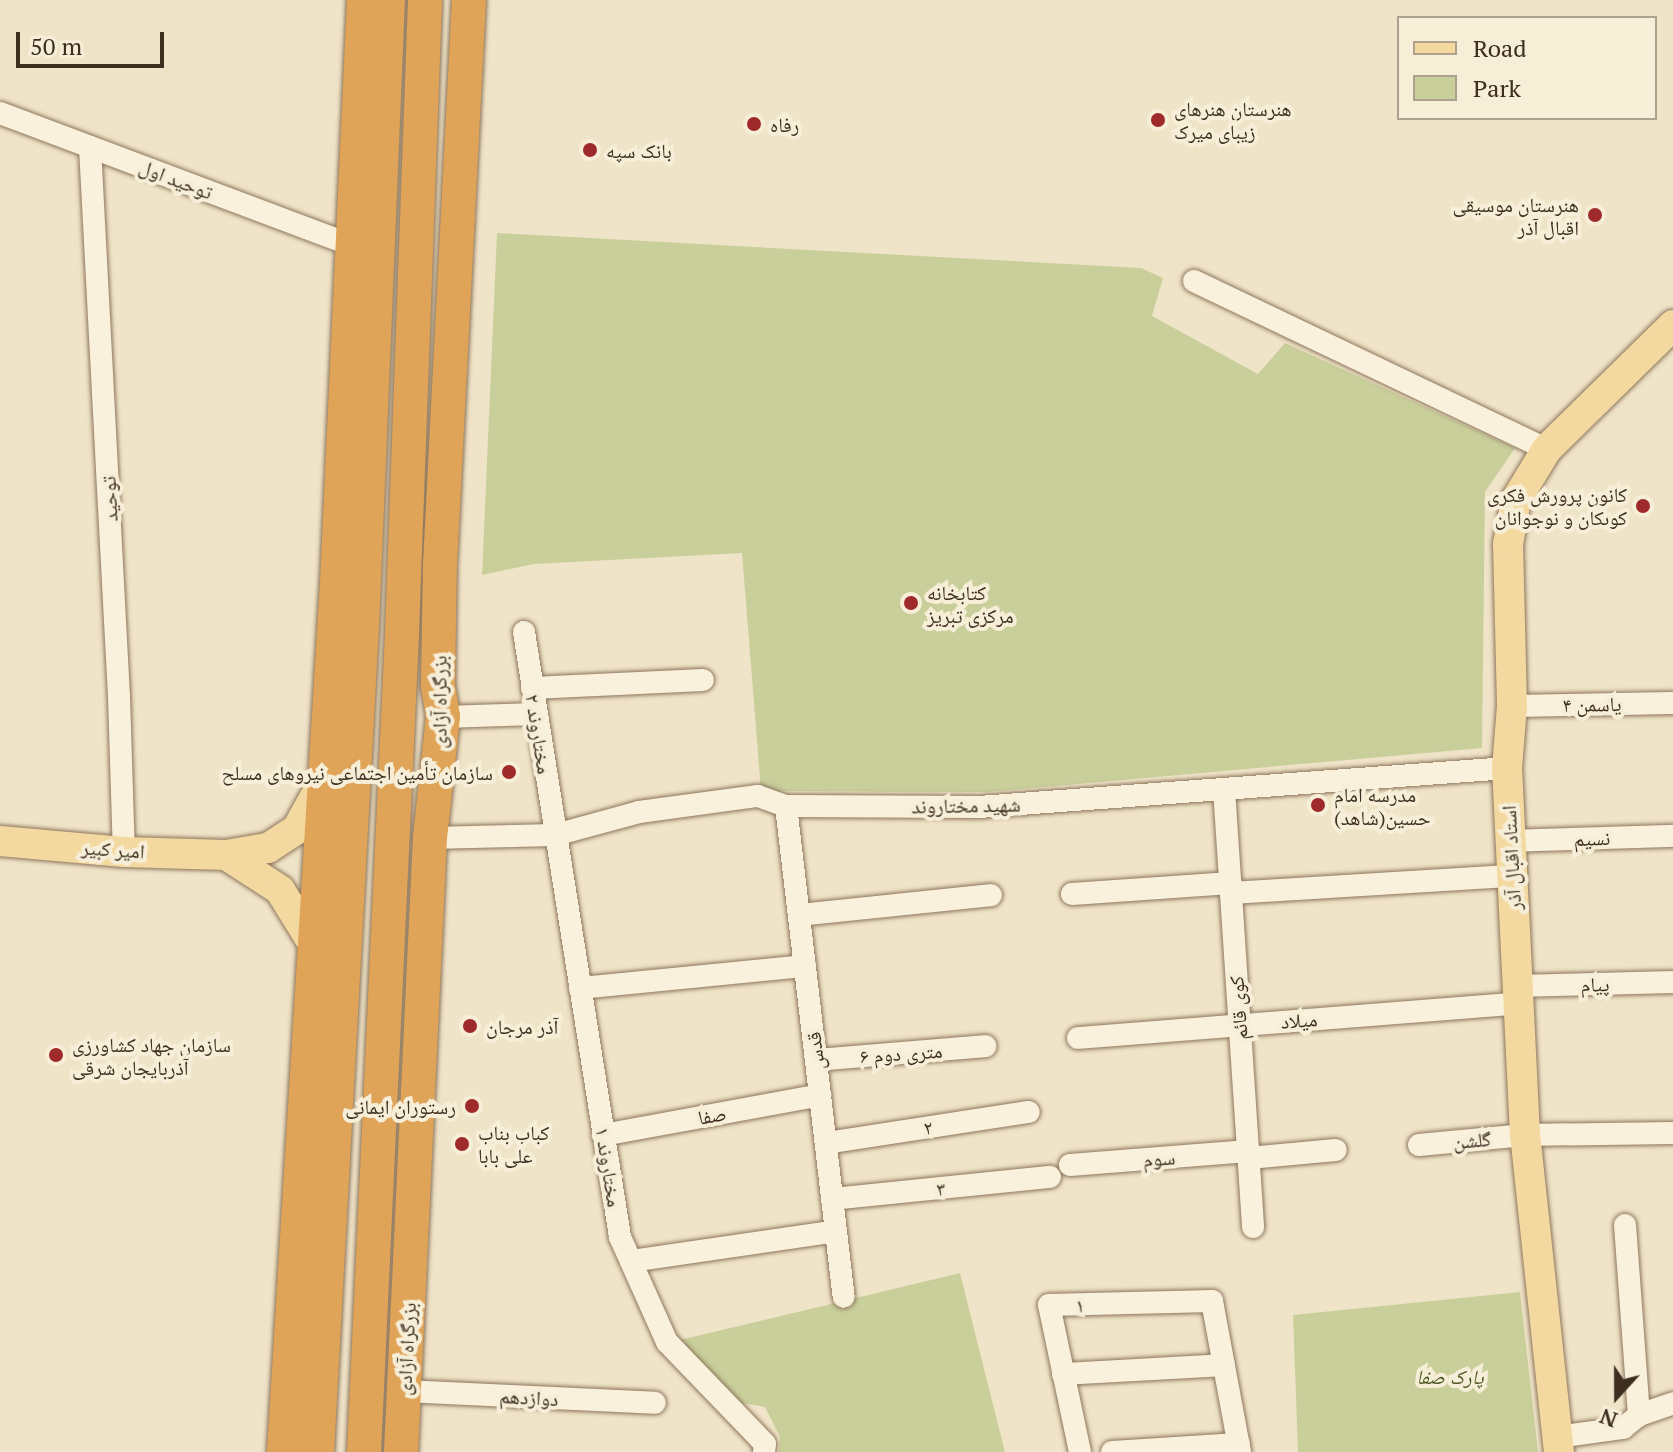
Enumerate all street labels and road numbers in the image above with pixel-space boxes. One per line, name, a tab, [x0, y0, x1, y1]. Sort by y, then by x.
street label: توحید اول	[136, 154, 216, 204]
street label: توحید	[96, 476, 122, 522]
street label: بزرگراه آزادی	[427, 655, 451, 749]
street label: یاسمن ۴	[1562, 691, 1622, 717]
street label: مختاروند ۲	[521, 692, 557, 776]
street label: شهید مختاروند	[911, 792, 1021, 818]
street label: استاد اقبال آذر	[1496, 805, 1526, 911]
street label: نسیم	[1573, 825, 1611, 851]
street label: امیر کبیر	[81, 835, 145, 863]
street label: پیام	[1580, 972, 1610, 996]
street label: کوی قائم	[1224, 975, 1252, 1041]
street label: میلاد	[1280, 1007, 1318, 1033]
street label: قدس	[801, 1031, 829, 1071]
street label: ۶ متری دوم	[859, 1038, 943, 1068]
street label: صفا	[696, 1100, 728, 1130]
street label: ۲	[922, 1114, 934, 1140]
street label: مختاروند ۱	[591, 1125, 627, 1209]
street label: گلشن	[1452, 1126, 1492, 1154]
street label: سوم	[1142, 1145, 1176, 1171]
street label: ۳	[935, 1176, 947, 1200]
street label: ۱	[1075, 1293, 1085, 1317]
street label: بزرگراه آزادی	[392, 1302, 420, 1396]
street label: دوازدهم	[499, 1383, 559, 1411]

